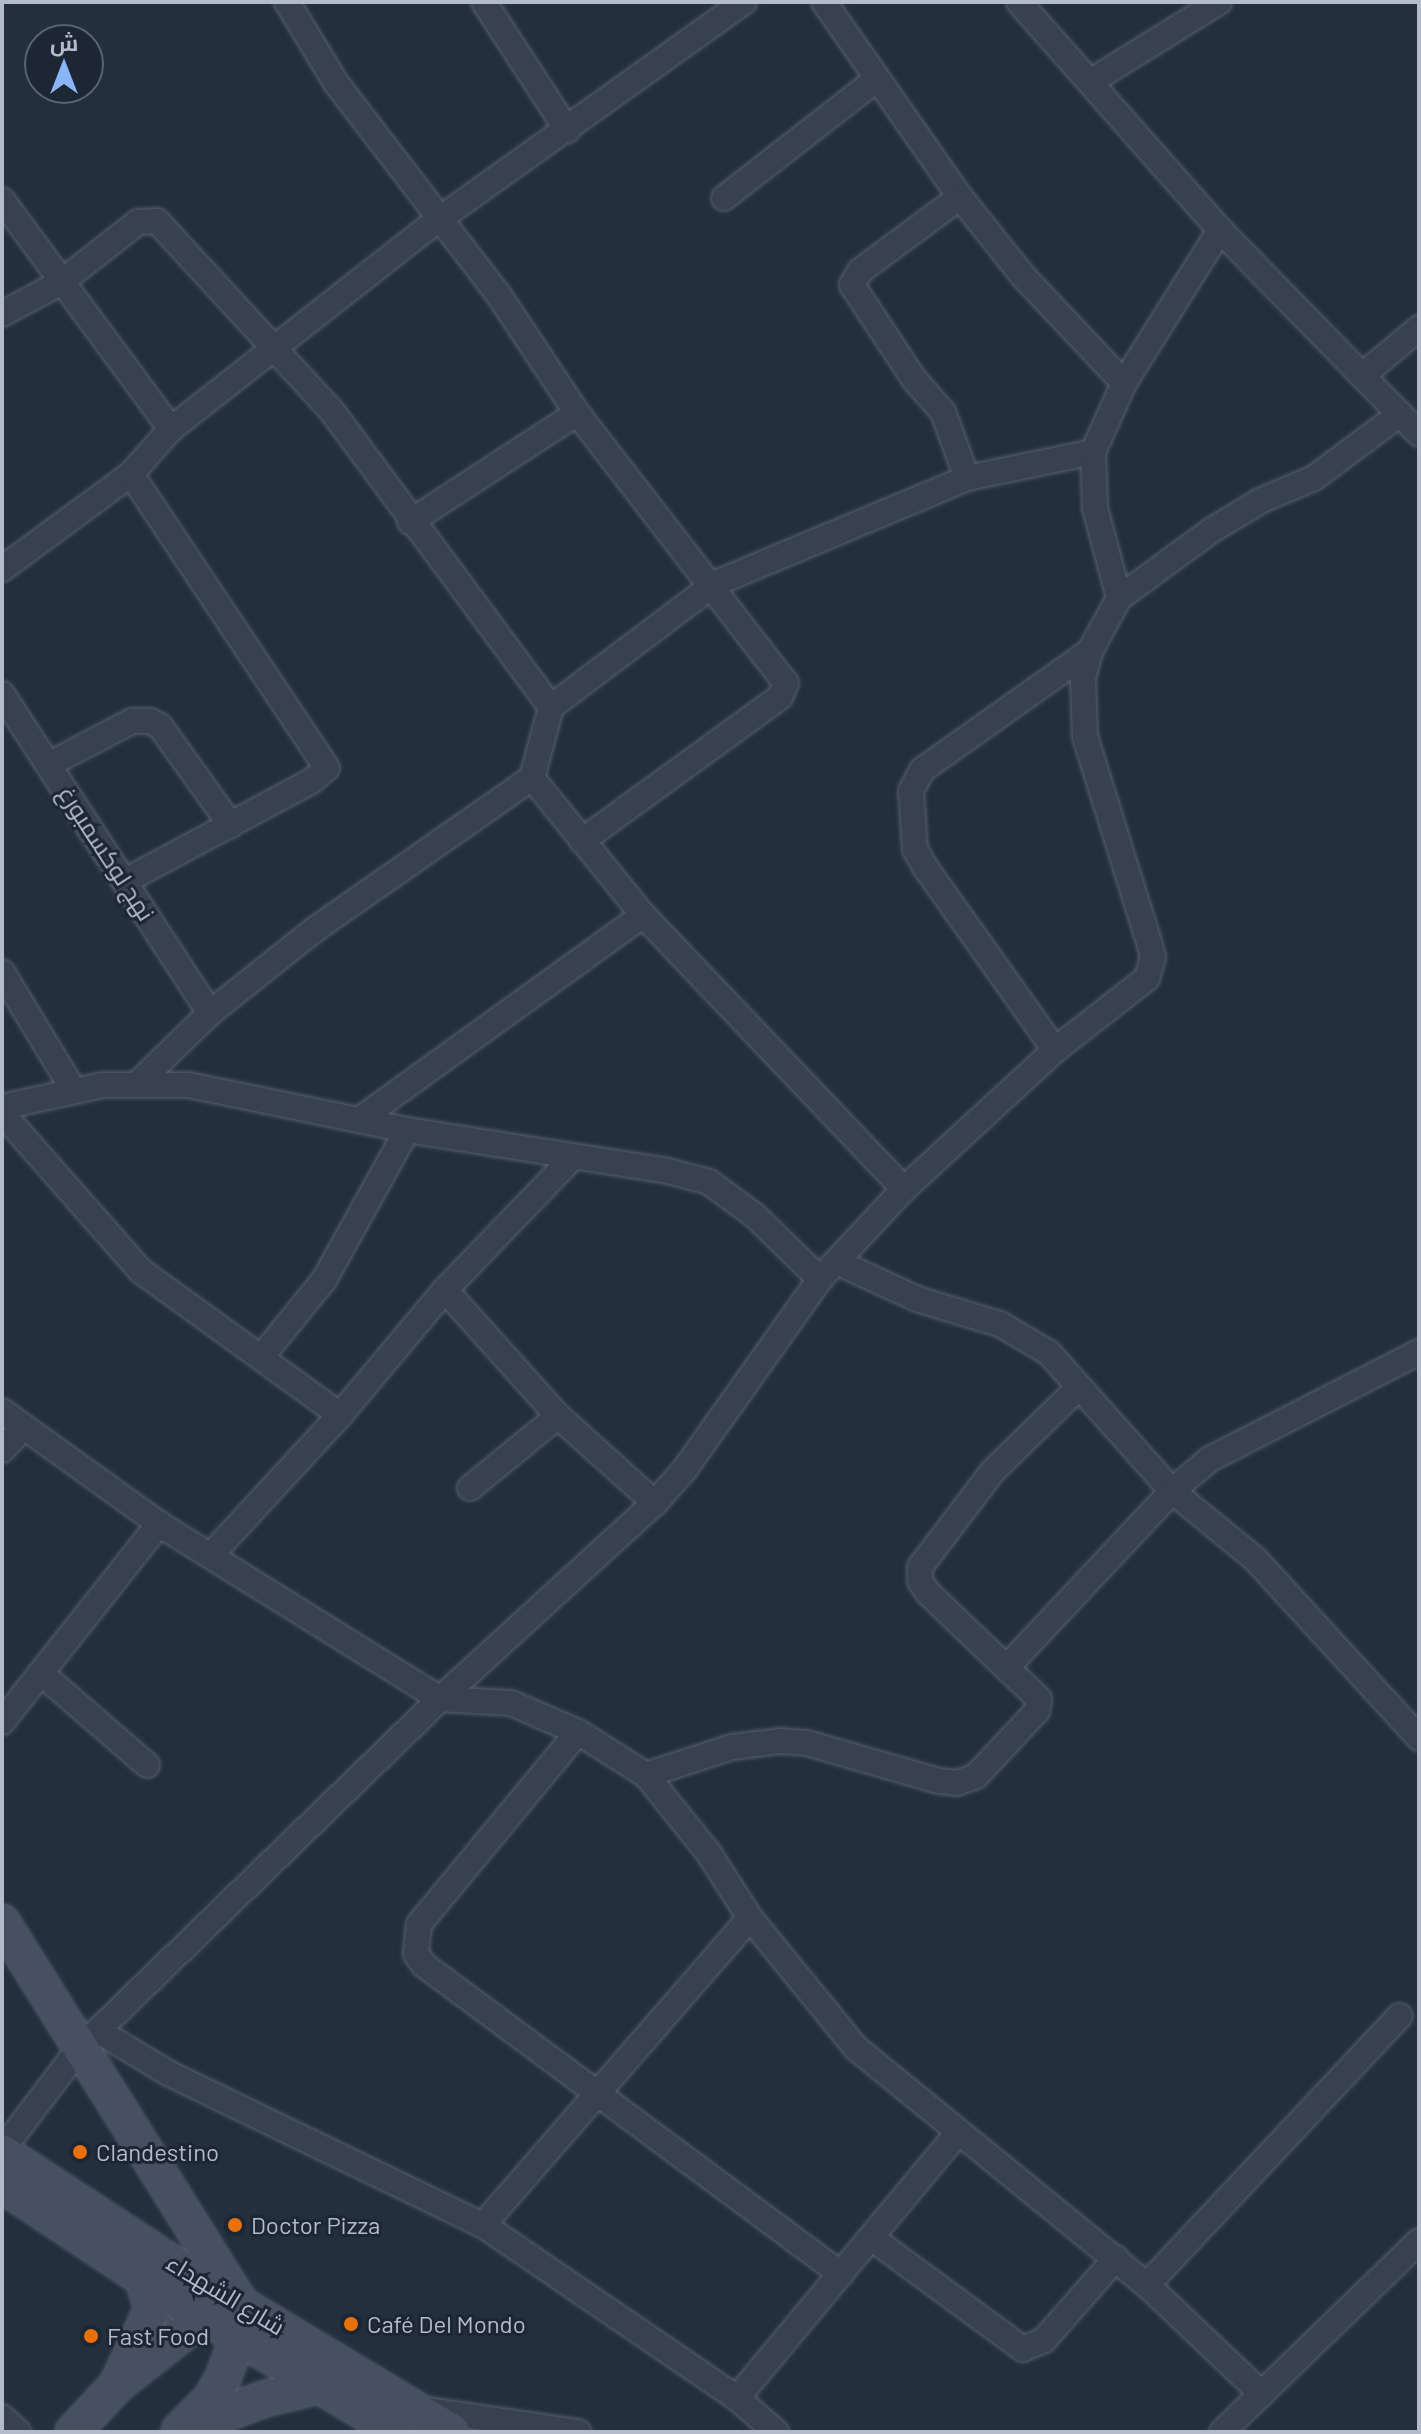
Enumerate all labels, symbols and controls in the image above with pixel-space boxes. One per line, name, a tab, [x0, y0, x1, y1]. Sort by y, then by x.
north arrow	[24, 24, 104, 104]
text: ش	[50, 29, 78, 55]
street label: نهج لوكسمبورغ	[53, 780, 161, 926]
place label: Clandestino	[96, 2138, 219, 2166]
marker: Clandestino	[71, 2143, 89, 2161]
place label: Doctor Pizza	[251, 2211, 380, 2239]
marker: Doctor Pizza	[226, 2216, 244, 2234]
street label: شارع الشهداء	[162, 2247, 290, 2341]
place label: Café Del Mondo	[367, 2310, 526, 2338]
marker: Café Del Mondo	[342, 2315, 360, 2333]
place label: Fast Food	[107, 2322, 209, 2350]
marker: Fast Food	[82, 2327, 100, 2345]

